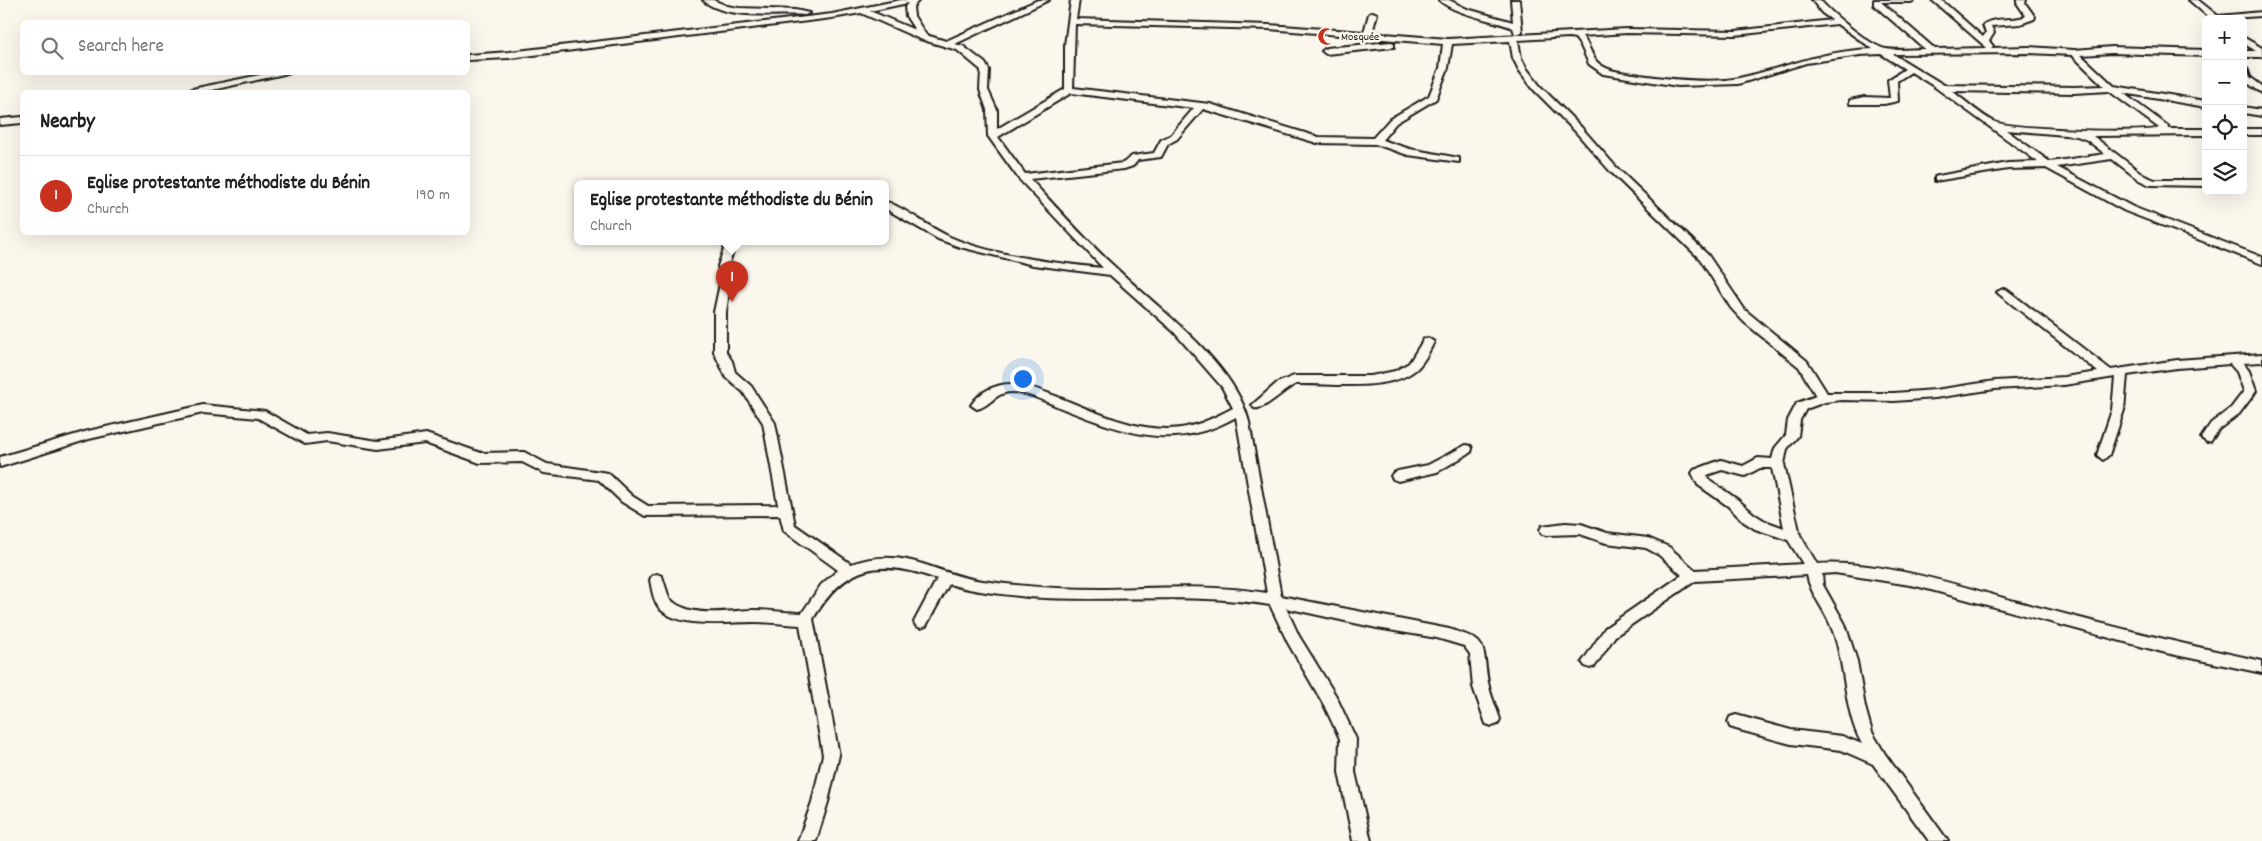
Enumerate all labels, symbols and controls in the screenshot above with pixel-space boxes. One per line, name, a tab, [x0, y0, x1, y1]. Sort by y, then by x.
map controls	[2202, 15, 2247, 195]
button: +	[2202, 15, 2247, 60]
search box	[20, 20, 470, 75]
mosque icon: Mosquée	[1317, 27, 1337, 47]
place label: Mosquée	[1341, 29, 1379, 46]
icon: search	[38, 34, 66, 62]
text: Search here	[78, 34, 164, 61]
button: −	[2202, 60, 2247, 105]
button: locate	[2202, 105, 2247, 150]
text: Nearby	[40, 108, 95, 138]
button: layers	[2202, 150, 2247, 195]
text: Eglise protestante méthodiste du Bénin	[87, 171, 370, 198]
popup	[574, 180, 889, 245]
text: 1	[54, 184, 58, 207]
text: 190 m	[416, 184, 450, 207]
text: Eglise protestante méthodiste du Bénin	[590, 188, 873, 215]
text: Church	[87, 198, 129, 221]
text: Church	[590, 215, 632, 238]
pin: 1	[716, 261, 748, 302]
your location	[1010, 366, 1036, 392]

